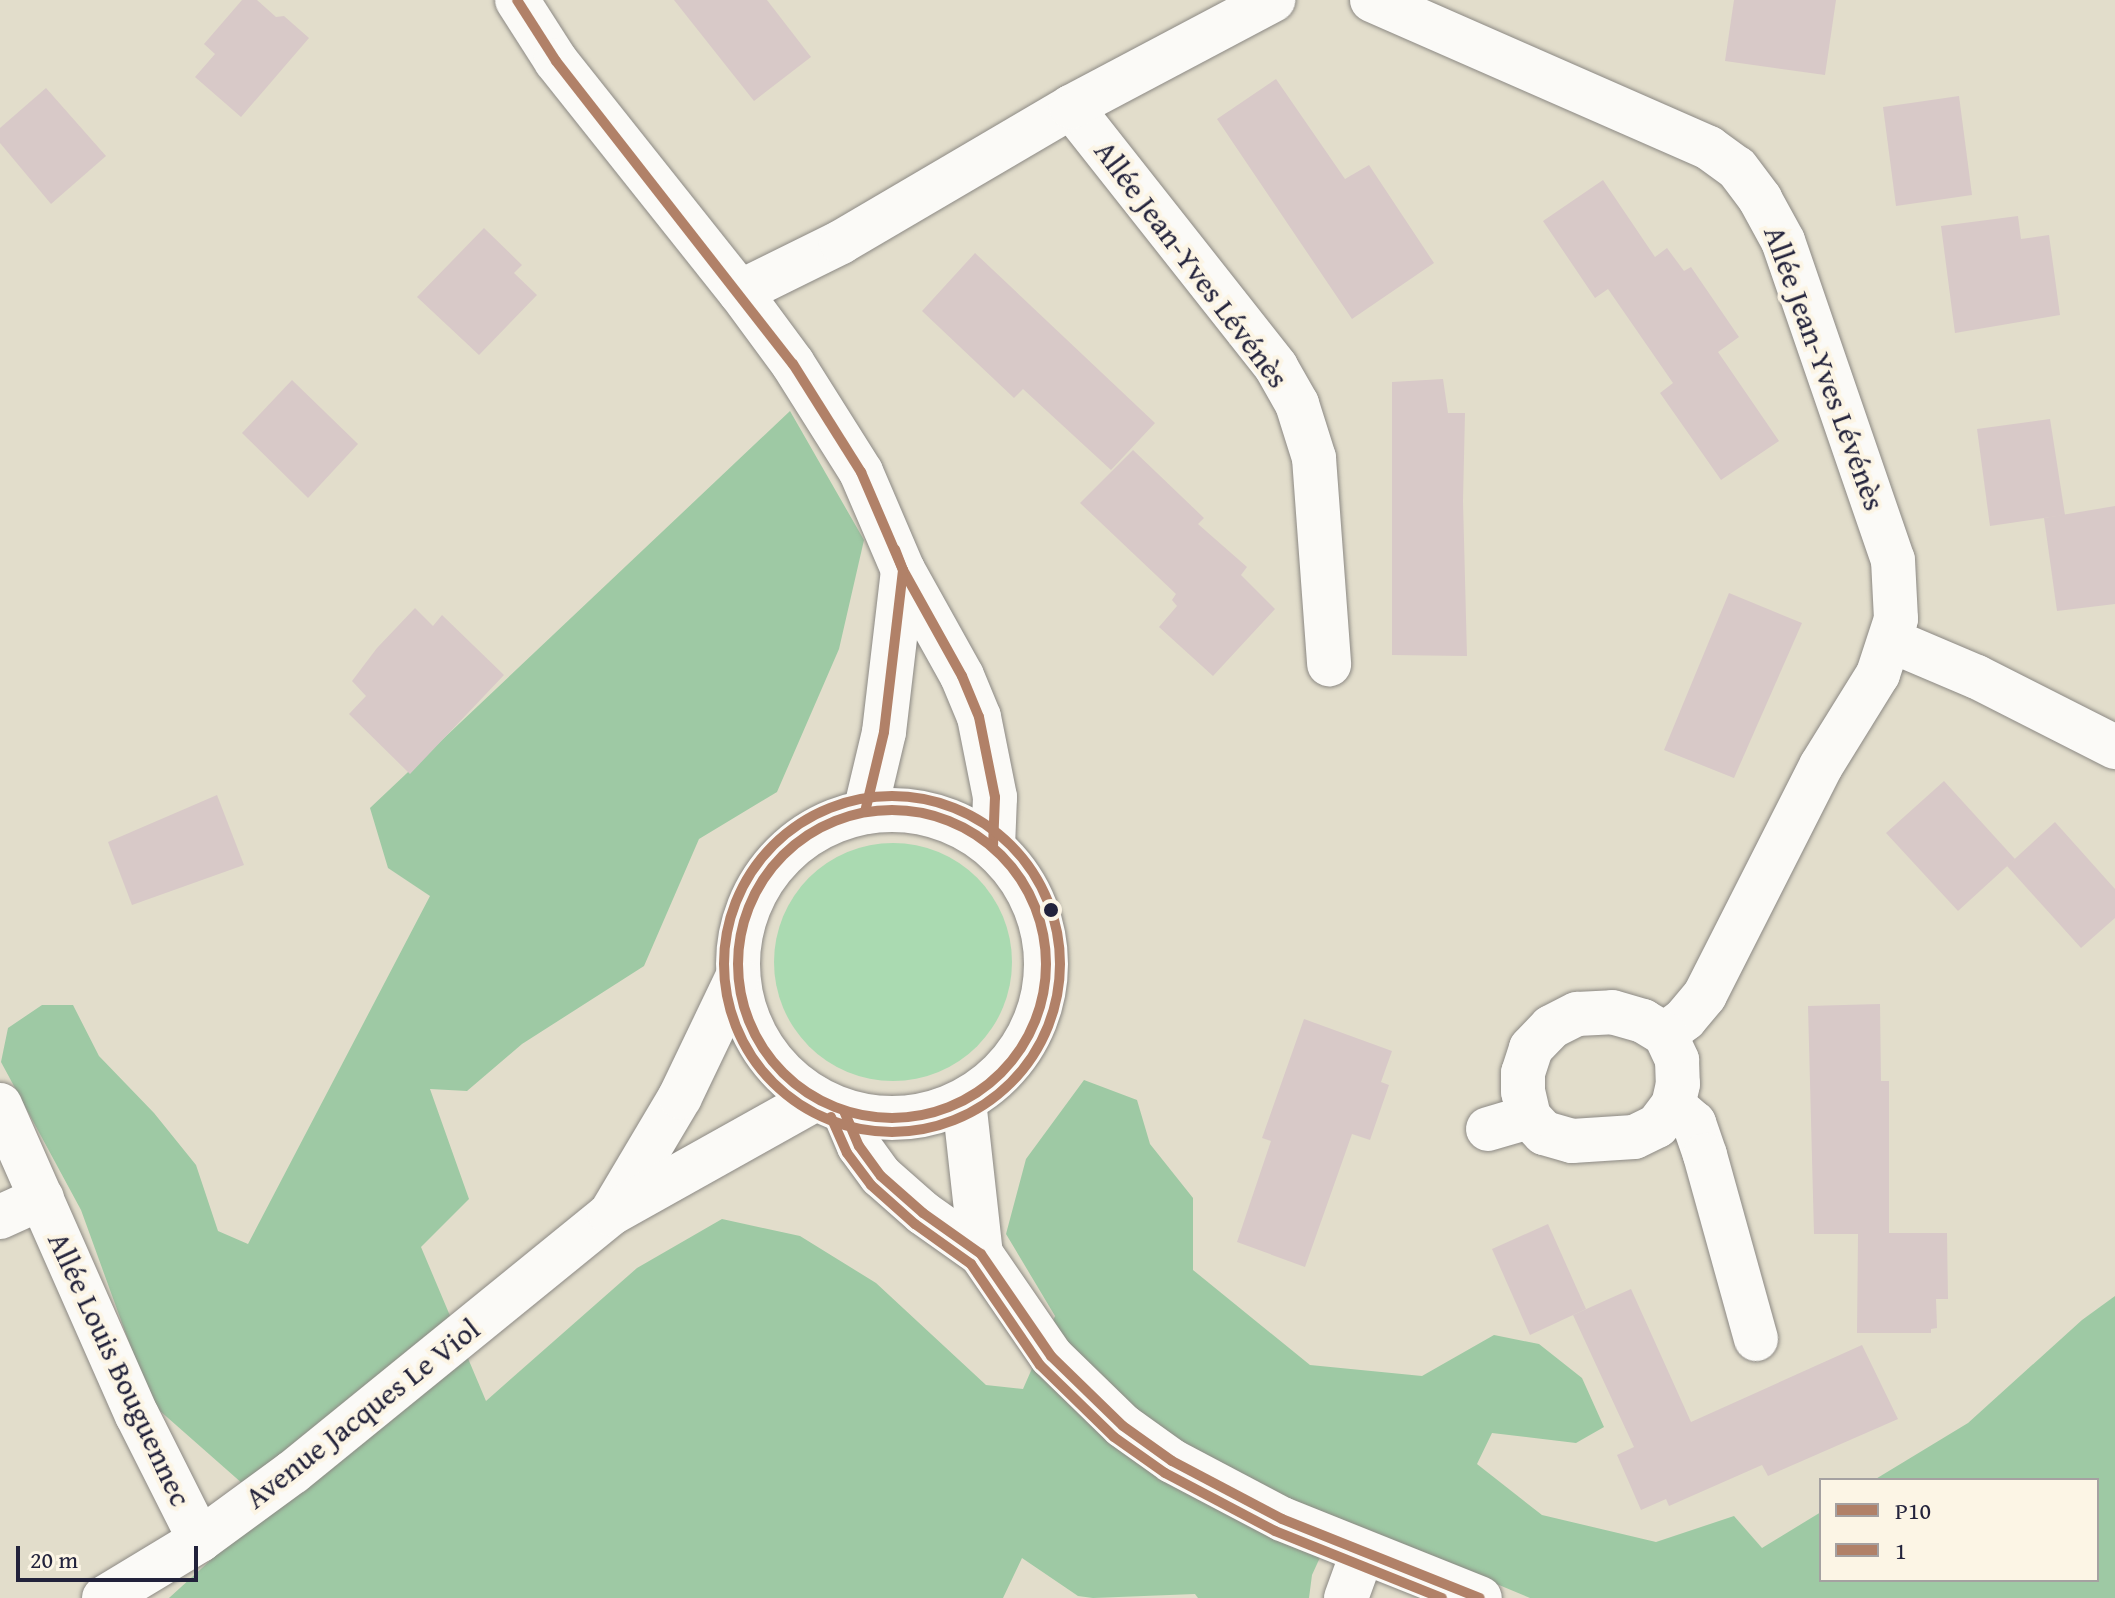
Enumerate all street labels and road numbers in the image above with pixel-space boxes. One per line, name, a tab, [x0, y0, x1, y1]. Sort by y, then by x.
street label: Allée Jean-Yves Lévénès	[1087, 133, 1297, 395]
street label: Allée Jean-Yves Lévénès	[1757, 221, 1893, 515]
street label: Allée Louis Bouguennec	[41, 1226, 199, 1512]
street label: Avenue Jacques Le Viol	[238, 1310, 486, 1516]

